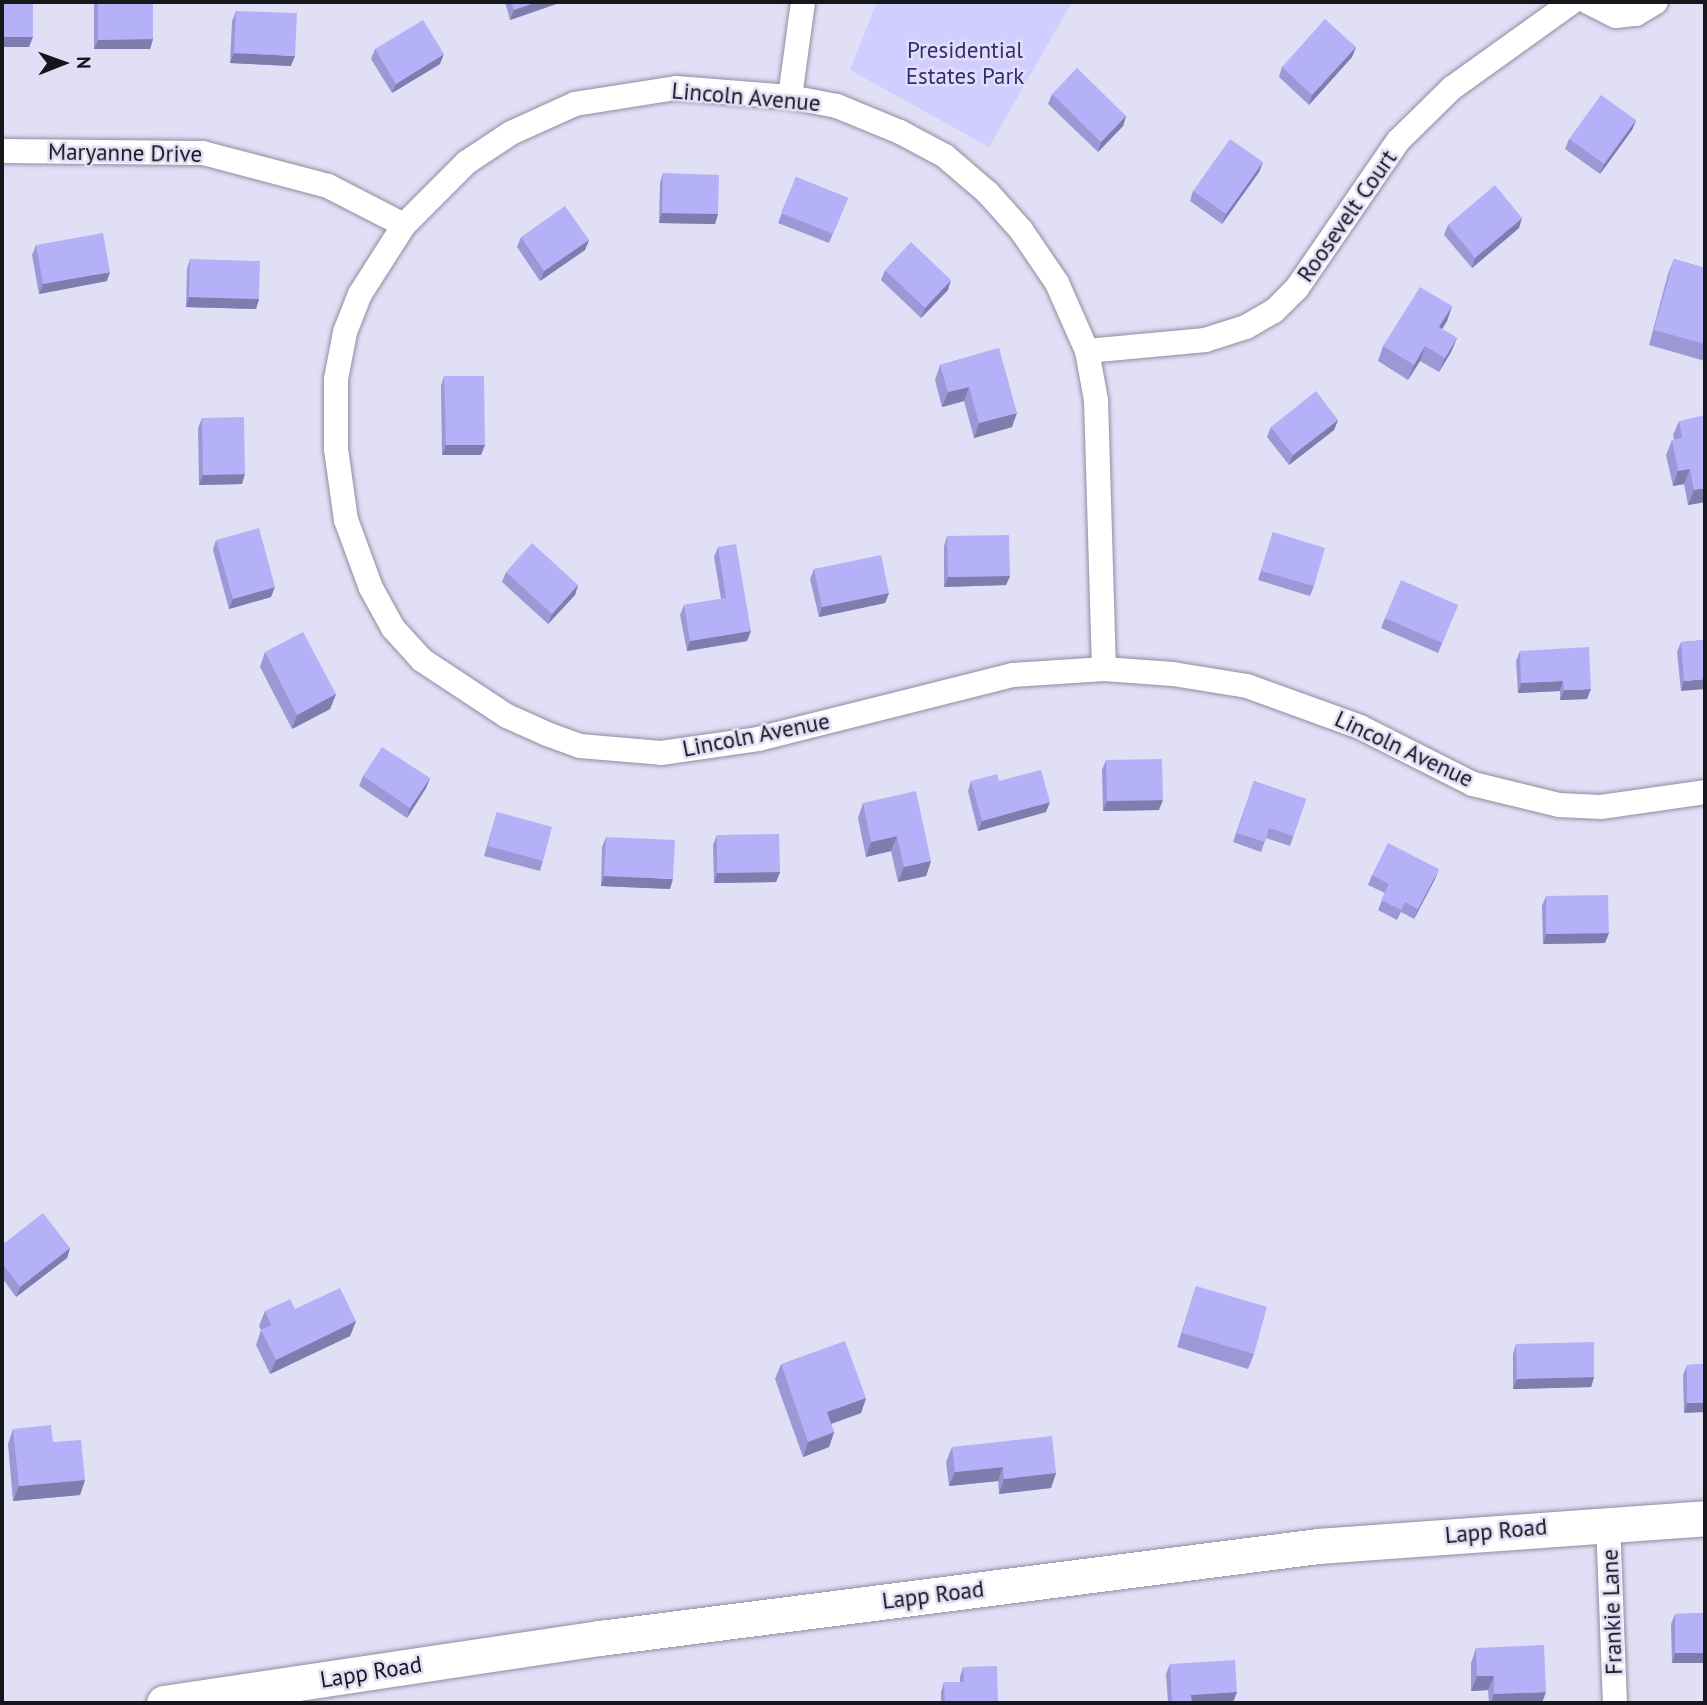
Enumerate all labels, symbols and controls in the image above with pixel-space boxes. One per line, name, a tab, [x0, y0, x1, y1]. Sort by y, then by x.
north arrow	[28, 28, 98, 98]
park label: Presidential Estates Park	[906, 36, 1024, 90]
text: N	[72, 56, 96, 69]
street label: Lincoln Avenue	[670, 77, 822, 117]
street label: Maryanne Drive	[48, 138, 202, 168]
street label: Roosevelt Court	[1291, 145, 1403, 287]
street label: Lincoln Avenue	[1330, 705, 1478, 793]
street label: Lincoln Avenue	[680, 707, 832, 763]
street label: Lapp Road	[1444, 1513, 1548, 1549]
street label: Frankie Lane	[1596, 1549, 1628, 1675]
street label: Lapp Road	[880, 1575, 986, 1615]
street label: Lapp Road	[318, 1650, 424, 1694]

